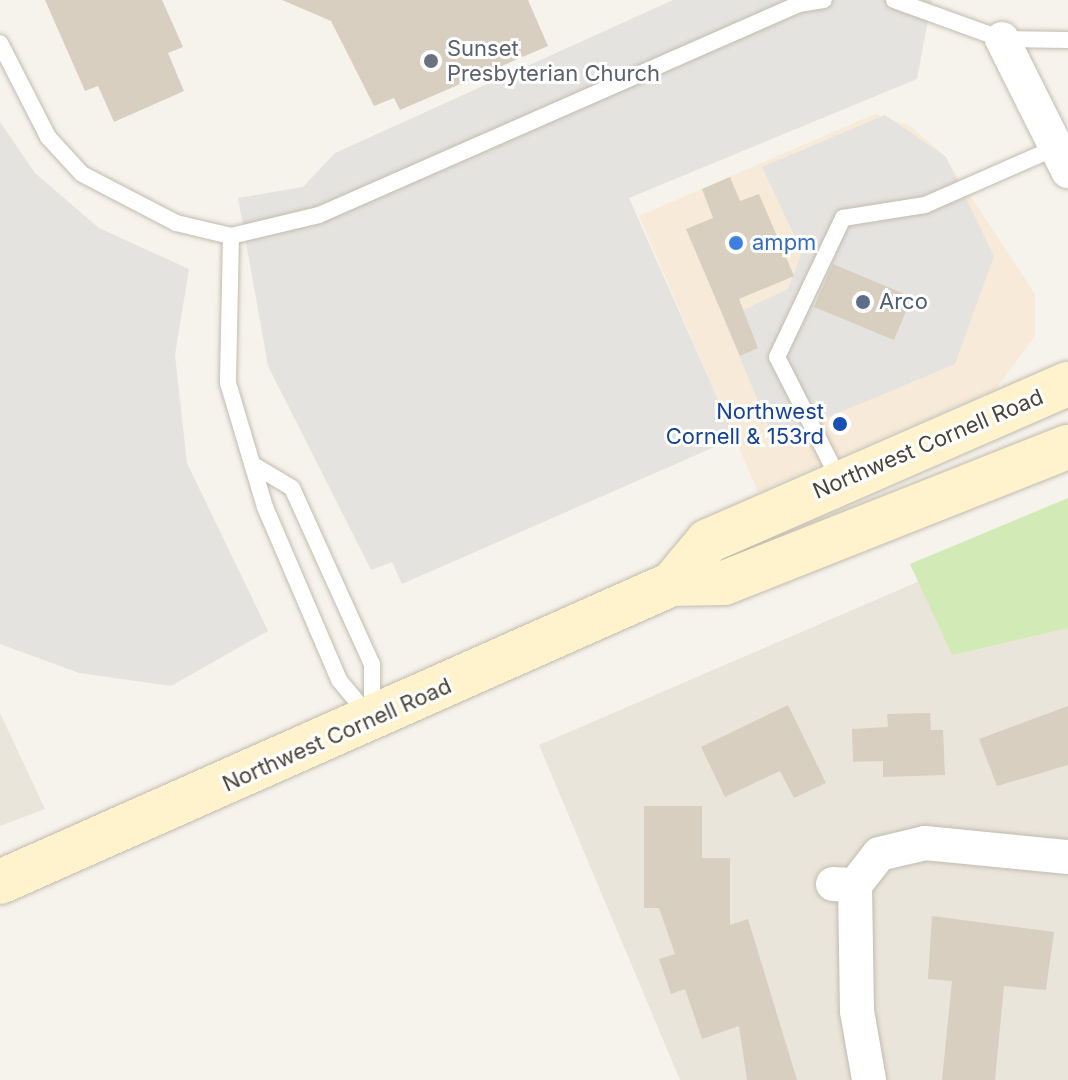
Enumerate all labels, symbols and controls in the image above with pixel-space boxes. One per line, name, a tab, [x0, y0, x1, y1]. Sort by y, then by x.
place label: Sunset Presbyterian Church	[447, 35, 660, 86]
marker: Sunset Presbyterian Church	[422, 52, 440, 70]
place label: ampm	[752, 230, 816, 256]
marker: ampm	[727, 234, 745, 252]
place label: Arco	[879, 289, 928, 315]
marker: Arco	[854, 293, 872, 311]
street label: Northwest Cornell Road	[809, 383, 1047, 505]
place label: Northwest Cornell & 153rd	[666, 398, 824, 450]
marker: Northwest Cornell & 153rd	[831, 415, 849, 433]
street label: Northwest Cornell Road	[219, 673, 455, 797]

